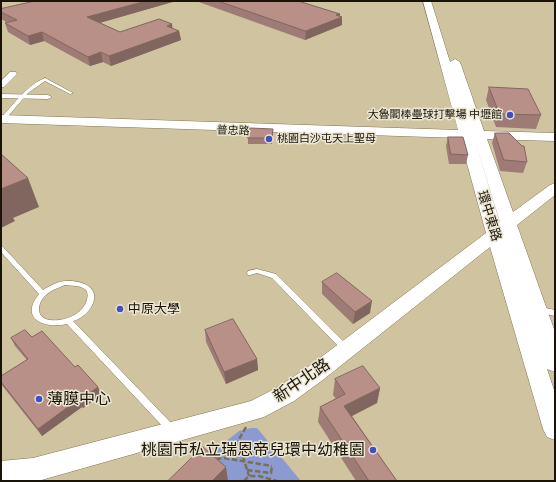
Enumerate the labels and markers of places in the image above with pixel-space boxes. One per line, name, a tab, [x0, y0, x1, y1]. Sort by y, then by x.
place label: 大魯閣棒壘球打擊場 中壢館	[367, 108, 502, 122]
marker: 大魯閣棒壘球打擊場 中壢館	[505, 110, 515, 120]
place label: 桃園白沙屯天上聖母	[277, 132, 376, 146]
marker: 桃園白沙屯天上聖母	[264, 134, 274, 144]
place label: 中原大學	[128, 301, 180, 317]
marker: 中原大學	[115, 304, 125, 314]
place label: 薄膜中心	[47, 389, 111, 409]
marker: 薄膜中心	[34, 394, 44, 404]
place label: 桃園市私立瑞恩帝兒環中幼稚園	[141, 440, 365, 460]
marker: 桃園市私立瑞恩帝兒環中幼稚園	[368, 445, 378, 455]

